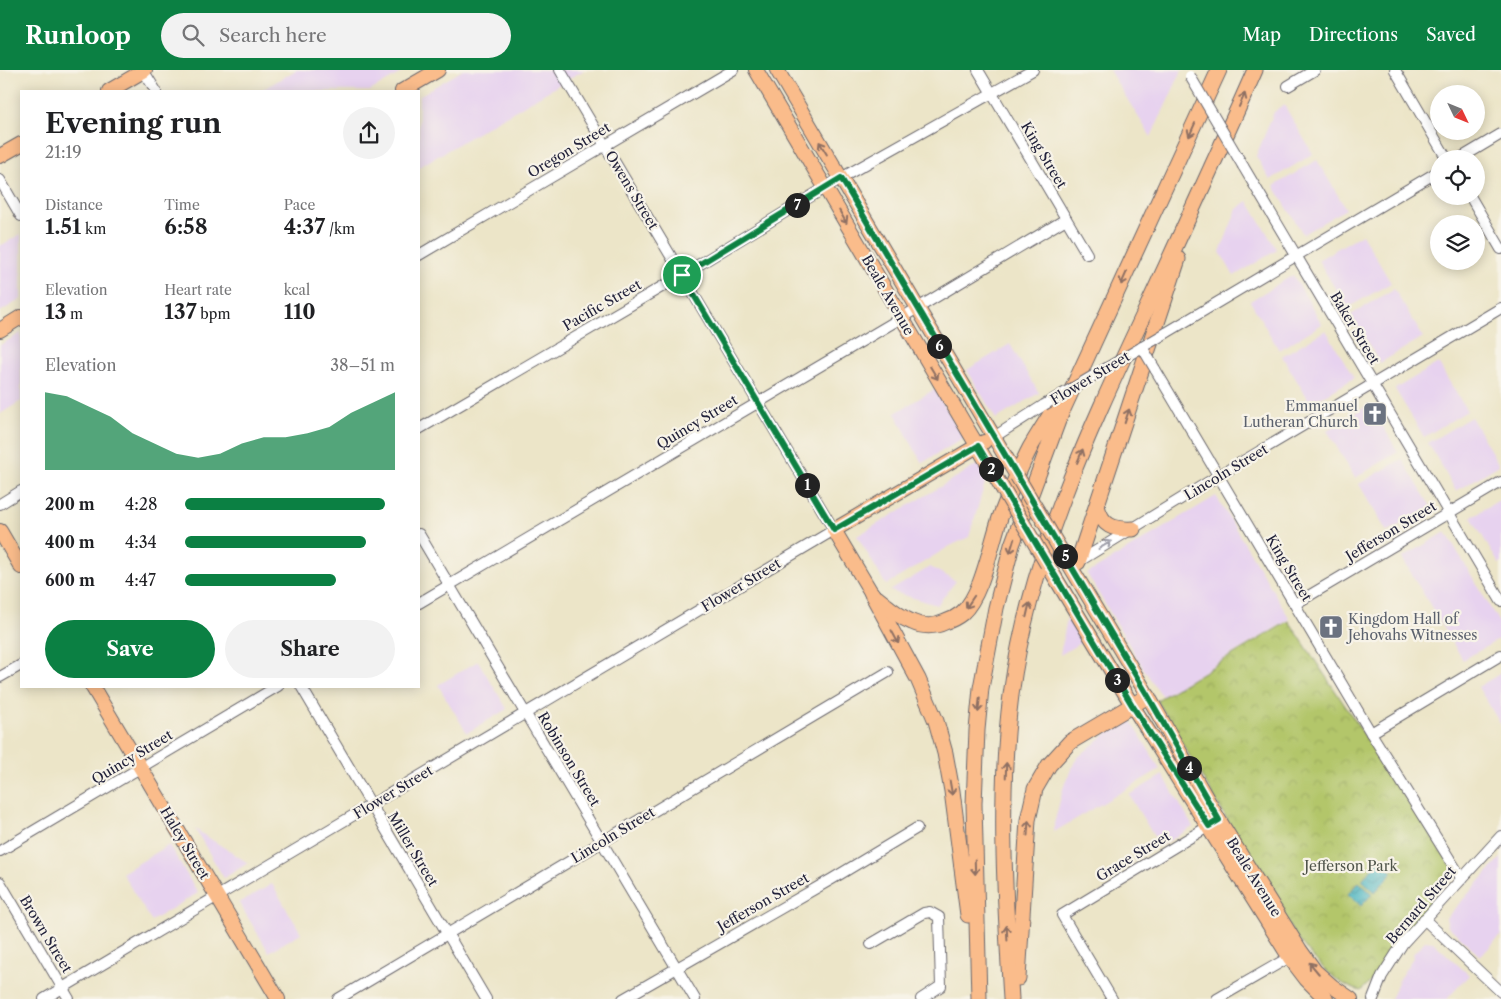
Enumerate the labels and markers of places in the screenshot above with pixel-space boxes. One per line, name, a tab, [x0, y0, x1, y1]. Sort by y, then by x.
pin: 7	[784, 192, 810, 218]
pin	[661, 254, 703, 296]
pin: 6	[926, 334, 952, 358]
place label: Emmanuel Lutheran Church	[1243, 397, 1358, 431]
church icon: Emmanuel Lutheran Church	[1362, 401, 1388, 427]
pin: 2	[978, 456, 1004, 482]
pin: 1	[794, 472, 820, 498]
pin: 5	[1052, 544, 1078, 568]
place label: Kingdom Hall of Jehovahs Witnesses	[1346, 610, 1477, 644]
church icon: Kingdom Hall of Jehovahs Witnesses	[1318, 614, 1344, 640]
pin: 3	[1104, 668, 1130, 692]
pin: 4	[1176, 756, 1202, 780]

